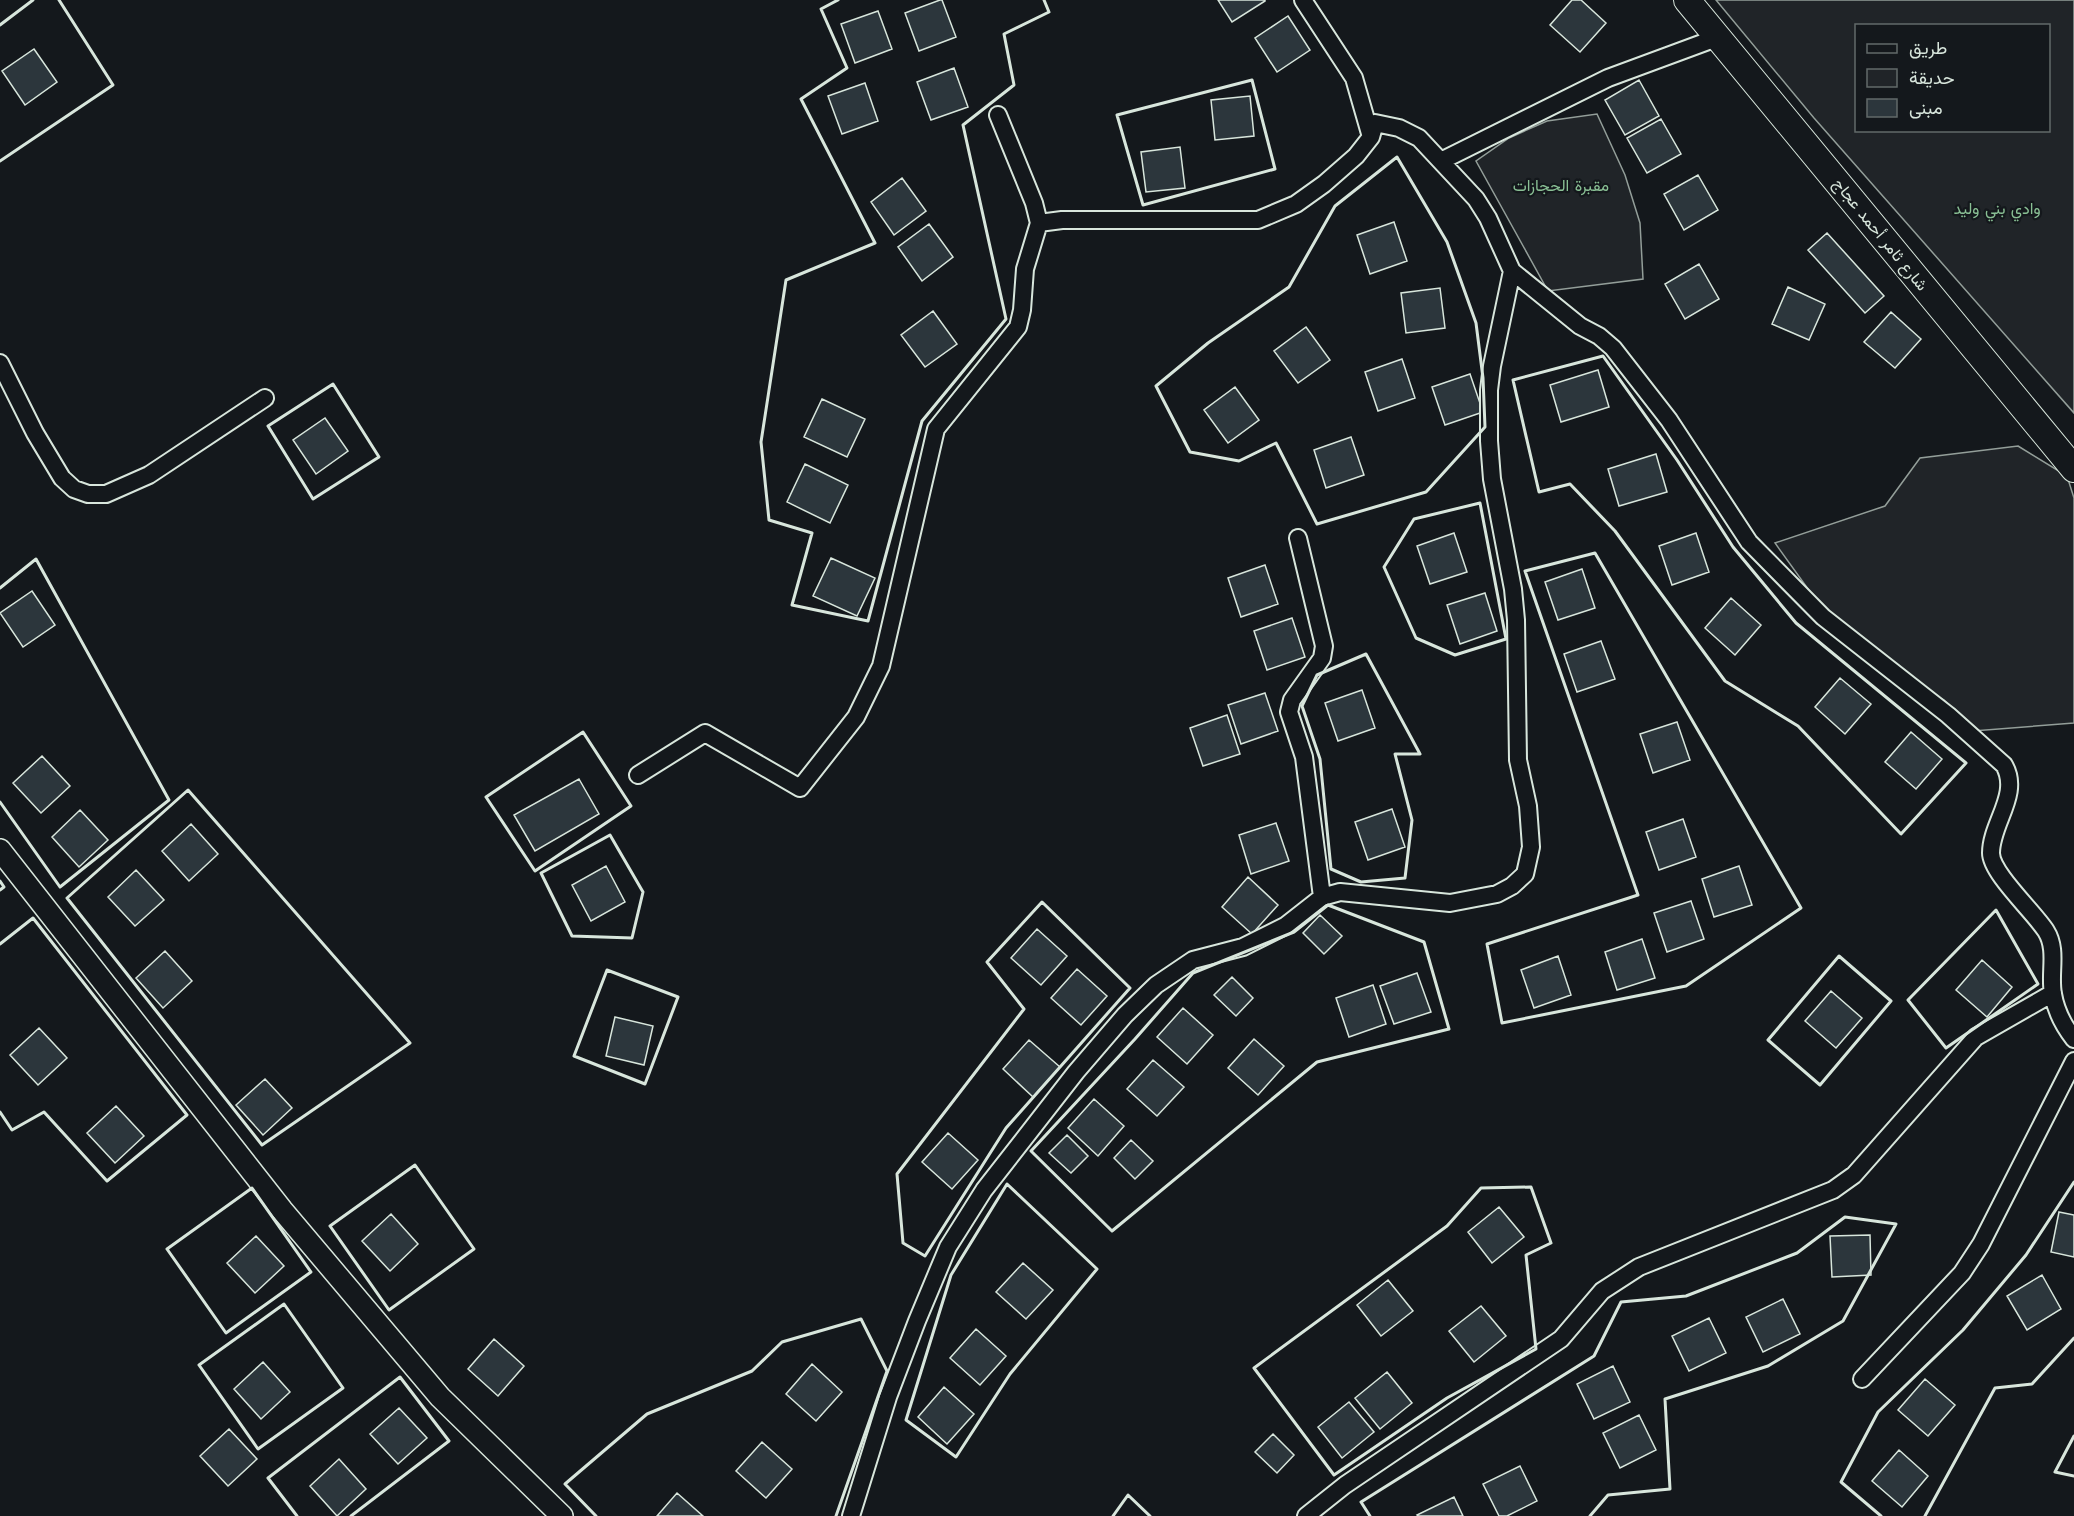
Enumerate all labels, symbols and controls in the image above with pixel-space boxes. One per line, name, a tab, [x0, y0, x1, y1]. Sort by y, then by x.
legend	[1855, 24, 2050, 132]
text: طريق	[1909, 37, 1947, 59]
text: حديقة	[1909, 67, 1955, 88]
text: مبنى	[1909, 97, 1943, 119]
street label: شارع ثامر أحمد عجاج	[1828, 174, 1932, 296]
park label: مقبرة الحجازات	[1513, 176, 1609, 196]
park label: وادي بني وليد	[1953, 199, 2041, 222]

